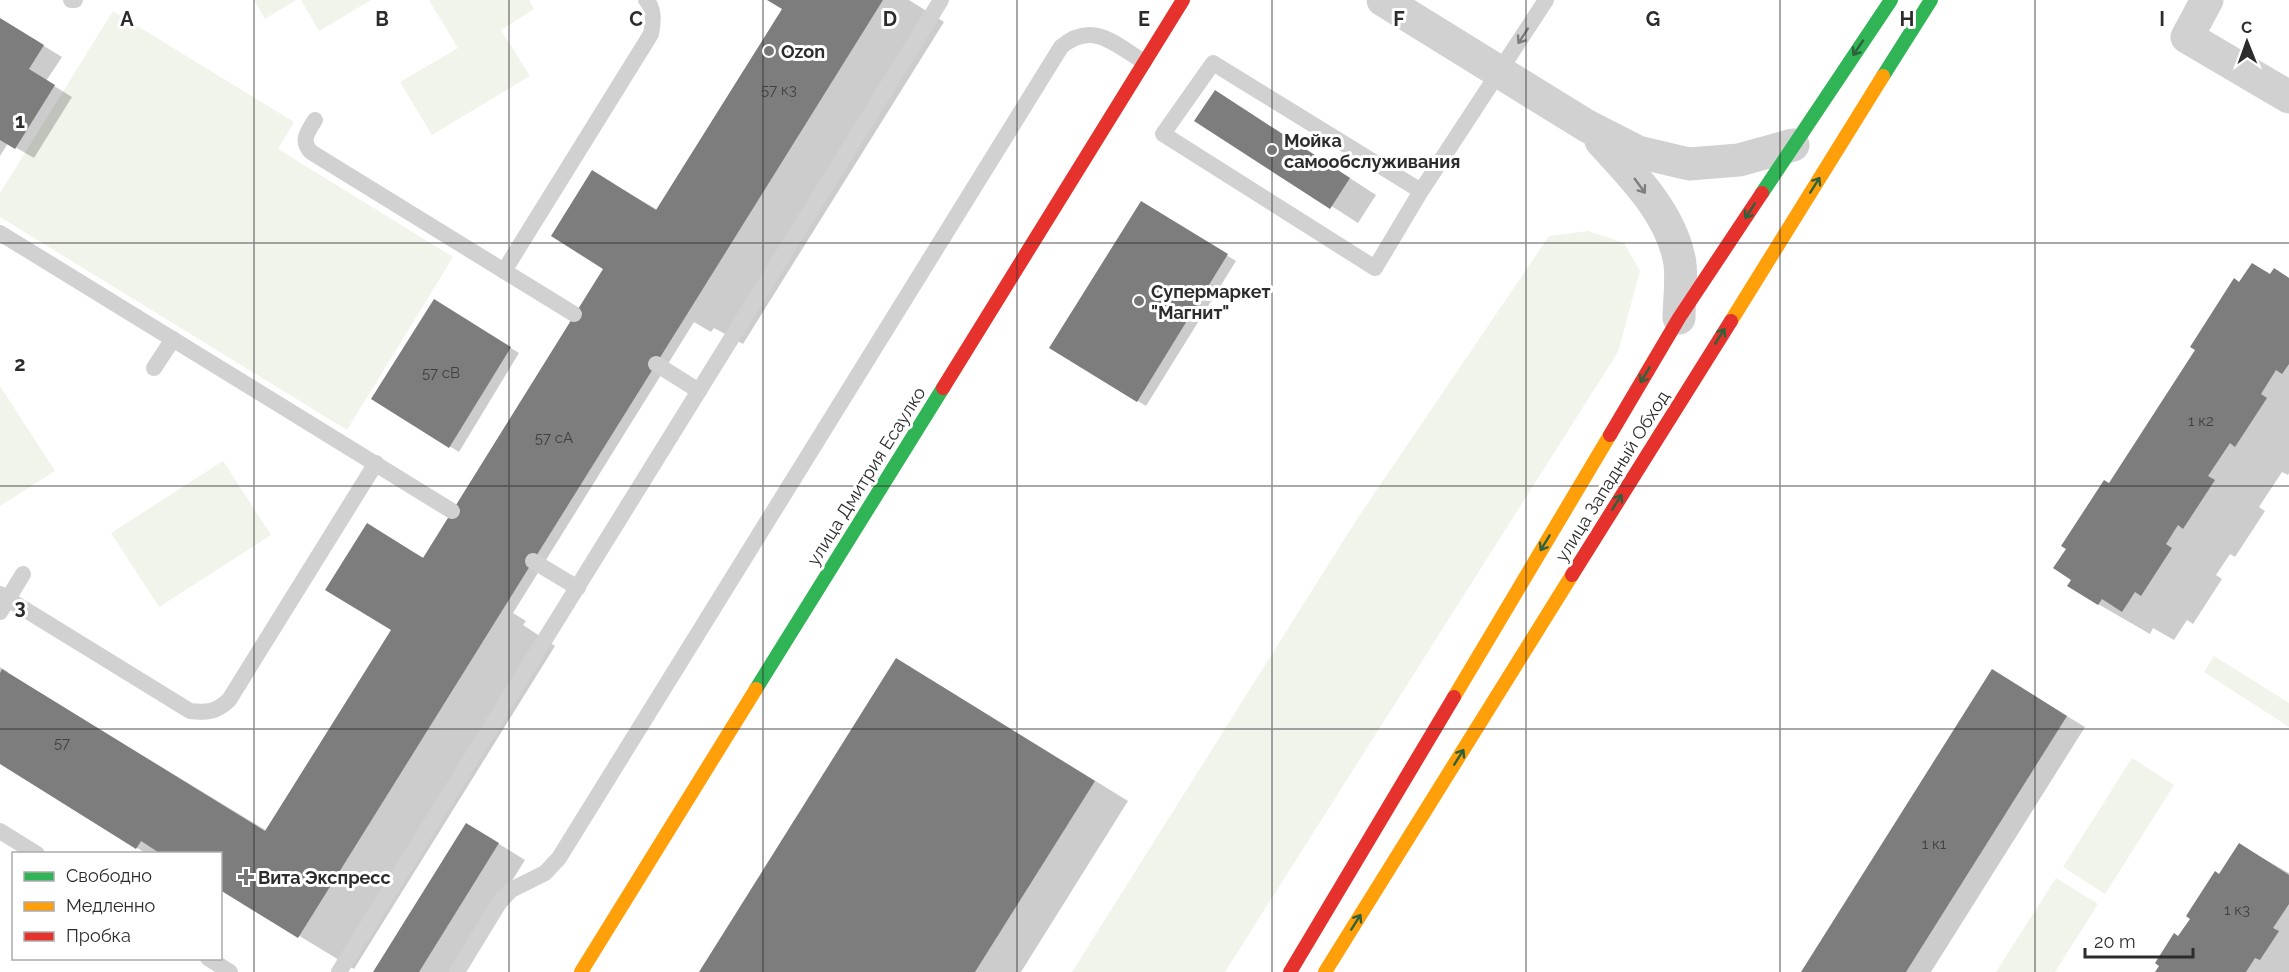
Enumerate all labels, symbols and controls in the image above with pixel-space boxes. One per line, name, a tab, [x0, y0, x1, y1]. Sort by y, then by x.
text: A	[120, 7, 134, 31]
text: B	[375, 7, 389, 31]
text: C	[629, 7, 643, 31]
text: D	[883, 7, 897, 31]
text: E	[1138, 7, 1150, 31]
text: F	[1393, 7, 1405, 31]
text: G	[1646, 7, 1660, 31]
text: H	[1900, 7, 1914, 31]
text: I	[2159, 7, 2165, 31]
north arrow	[2217, 12, 2277, 72]
text: С	[2241, 18, 2252, 37]
one-way arrow	[1517, 27, 1529, 44]
one-way arrow	[1852, 40, 1864, 56]
place label: Ozon	[781, 41, 825, 62]
marker: Ozon	[762, 44, 776, 58]
house number: 57 к3	[761, 81, 797, 99]
text: 1	[15, 109, 25, 133]
place label: Мойка самообслуживания	[1284, 130, 1460, 172]
marker: Мойка самообслуживания	[1265, 143, 1279, 157]
one-way arrow	[1634, 177, 1646, 193]
one-way arrow	[1809, 177, 1821, 194]
one-way arrow	[1743, 202, 1756, 219]
place label: Супермаркет "Магнит"	[1151, 281, 1271, 323]
marker: Супермаркет "Магнит"	[1132, 294, 1146, 308]
one-way arrow	[1715, 328, 1727, 345]
text: 2	[14, 352, 26, 376]
house number: 57 сВ	[422, 364, 460, 382]
one-way arrow	[1638, 366, 1650, 383]
street label: улица Дмитрия Есаулко	[802, 383, 930, 569]
street label: улица Западный Обход	[1551, 387, 1673, 565]
house number: 1 к2	[2188, 412, 2214, 430]
house number: 57 сА	[535, 429, 573, 447]
one-way arrow	[1612, 494, 1624, 511]
one-way arrow	[1539, 534, 1551, 551]
text: 3	[14, 595, 26, 619]
house number: 57	[54, 734, 70, 752]
one-way arrow	[1454, 749, 1466, 766]
house number: 1 к1	[1922, 835, 1947, 853]
legend	[12, 852, 222, 960]
text: Свободно	[66, 865, 152, 886]
place label: Вита Экспресс	[258, 867, 391, 888]
marker: Вита Экспресс	[239, 870, 253, 884]
text: Медленно	[66, 895, 155, 916]
house number: 1 к3	[2224, 901, 2250, 919]
one-way arrow	[1351, 914, 1363, 931]
scale bar	[2085, 921, 2193, 959]
text: Пробка	[66, 925, 131, 946]
text: 20 m	[2094, 931, 2136, 952]

